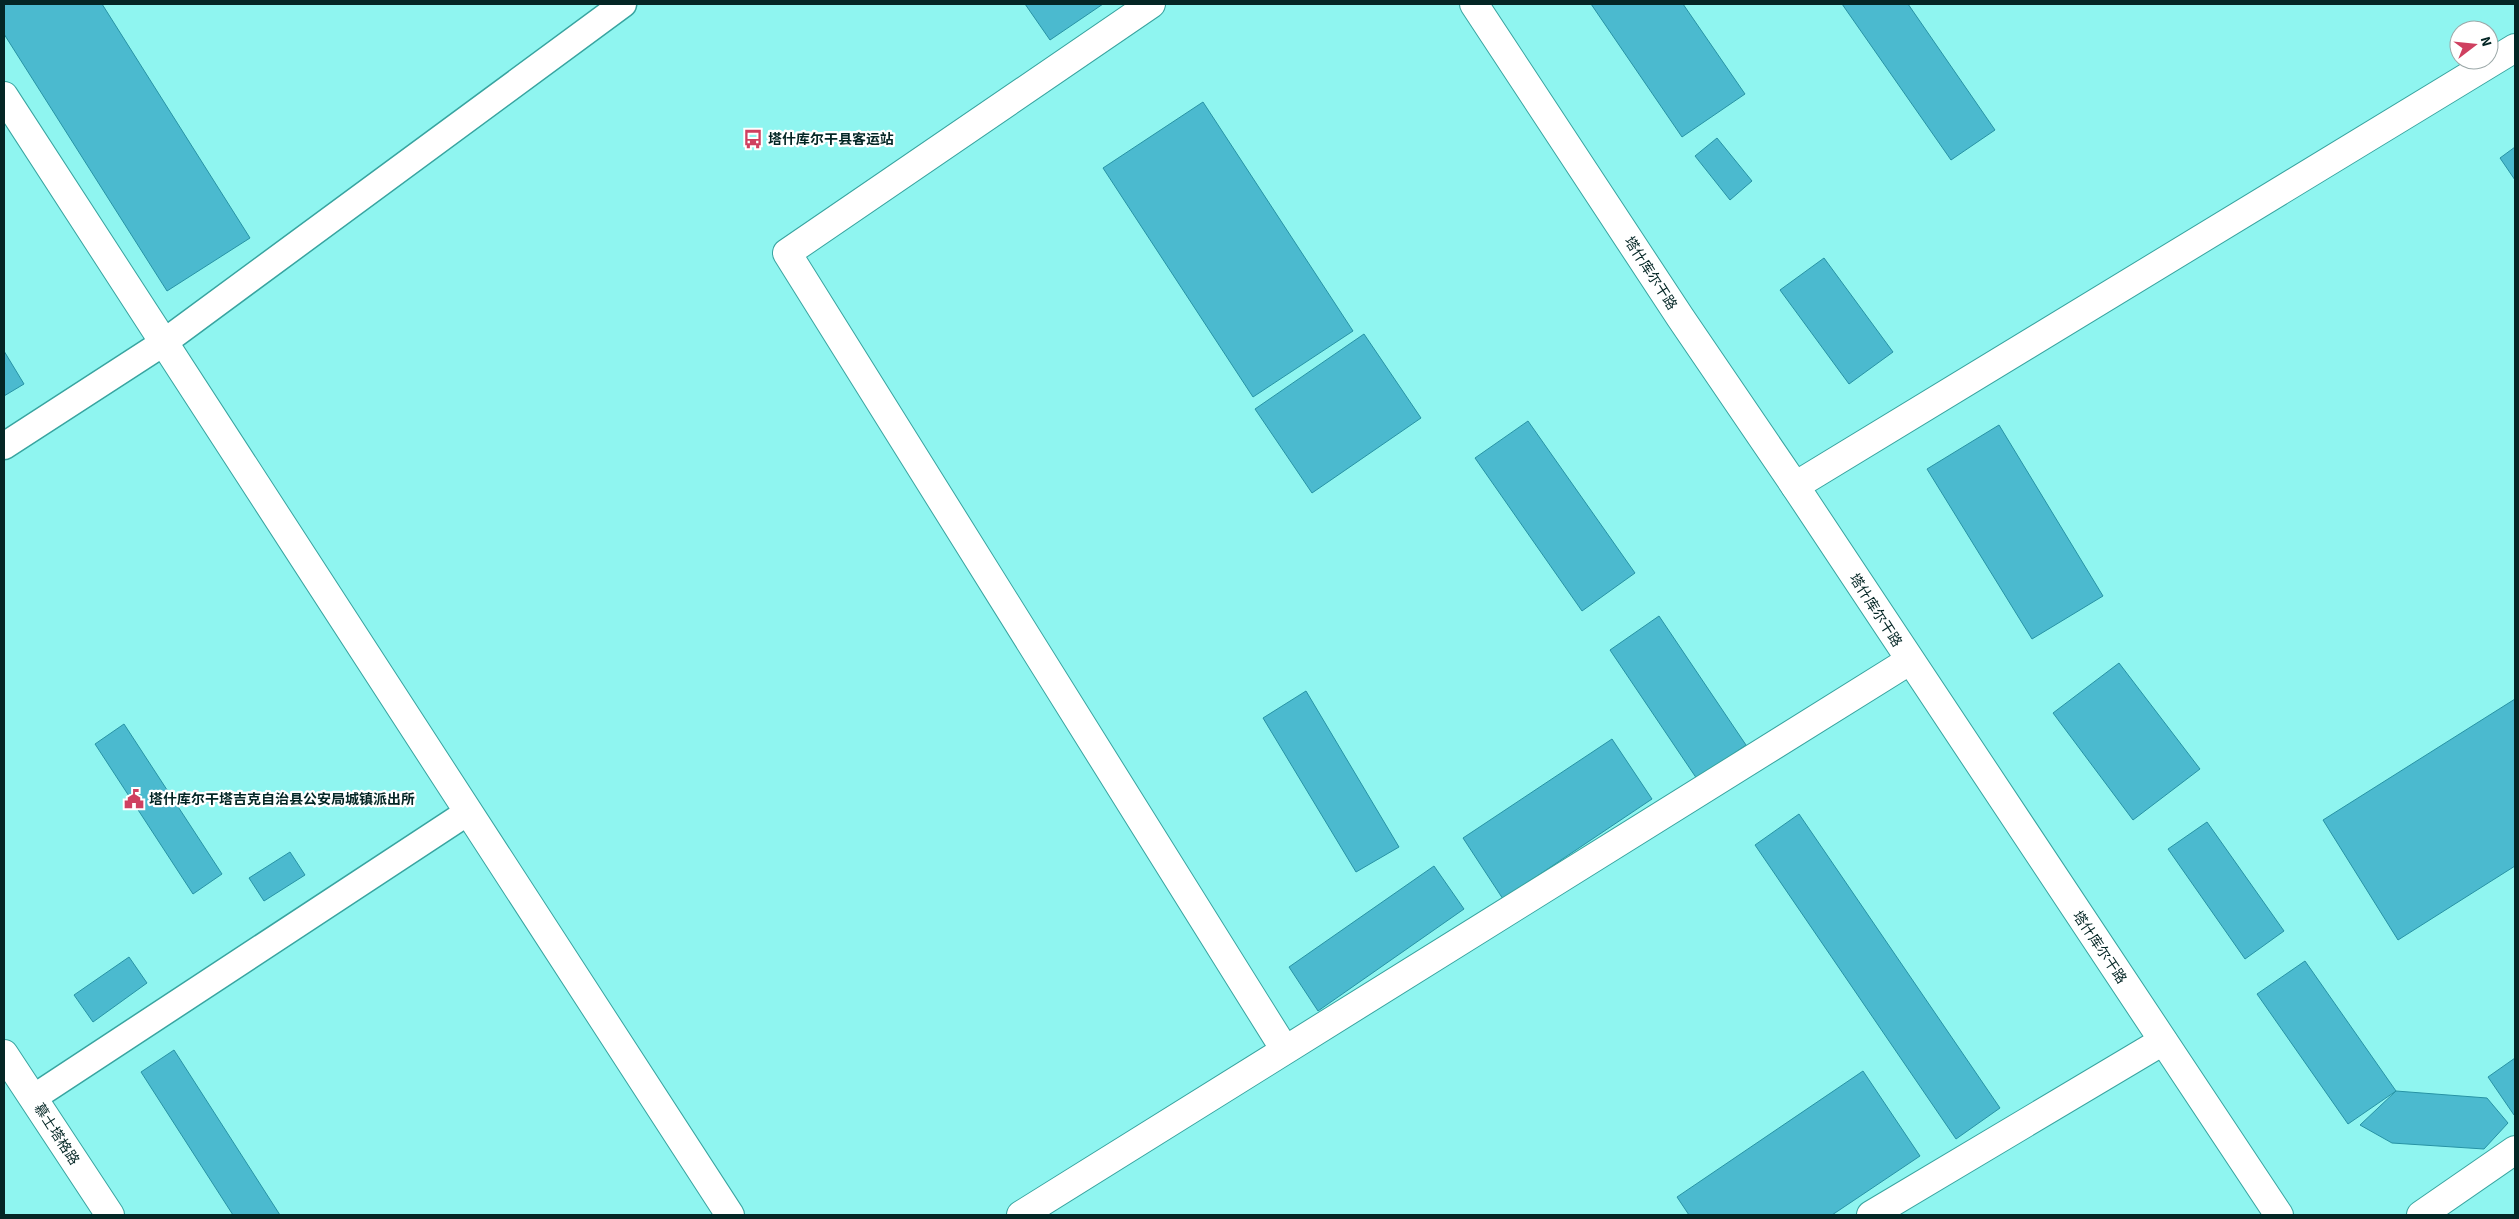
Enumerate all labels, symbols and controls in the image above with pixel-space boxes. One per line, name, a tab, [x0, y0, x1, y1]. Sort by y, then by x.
north arrow	[2449, 20, 2499, 70]
text: N	[2475, 34, 2496, 49]
bus stop icon: 塔什库尔干县客运站	[742, 128, 764, 150]
place label: 塔什库尔干县客运站	[768, 130, 894, 150]
street label: 塔什库尔干路	[1619, 233, 1681, 314]
street label: 塔什库尔干路	[1844, 570, 1906, 651]
public building icon: 塔什库尔干塔吉克自治县公安局城镇派出所	[123, 788, 145, 810]
place label: 塔什库尔干塔吉克自治县公安局城镇派出所	[149, 790, 415, 810]
street label: 塔什库尔干路	[2067, 907, 2131, 988]
street label: 慕士塔格路	[29, 1100, 84, 1169]

